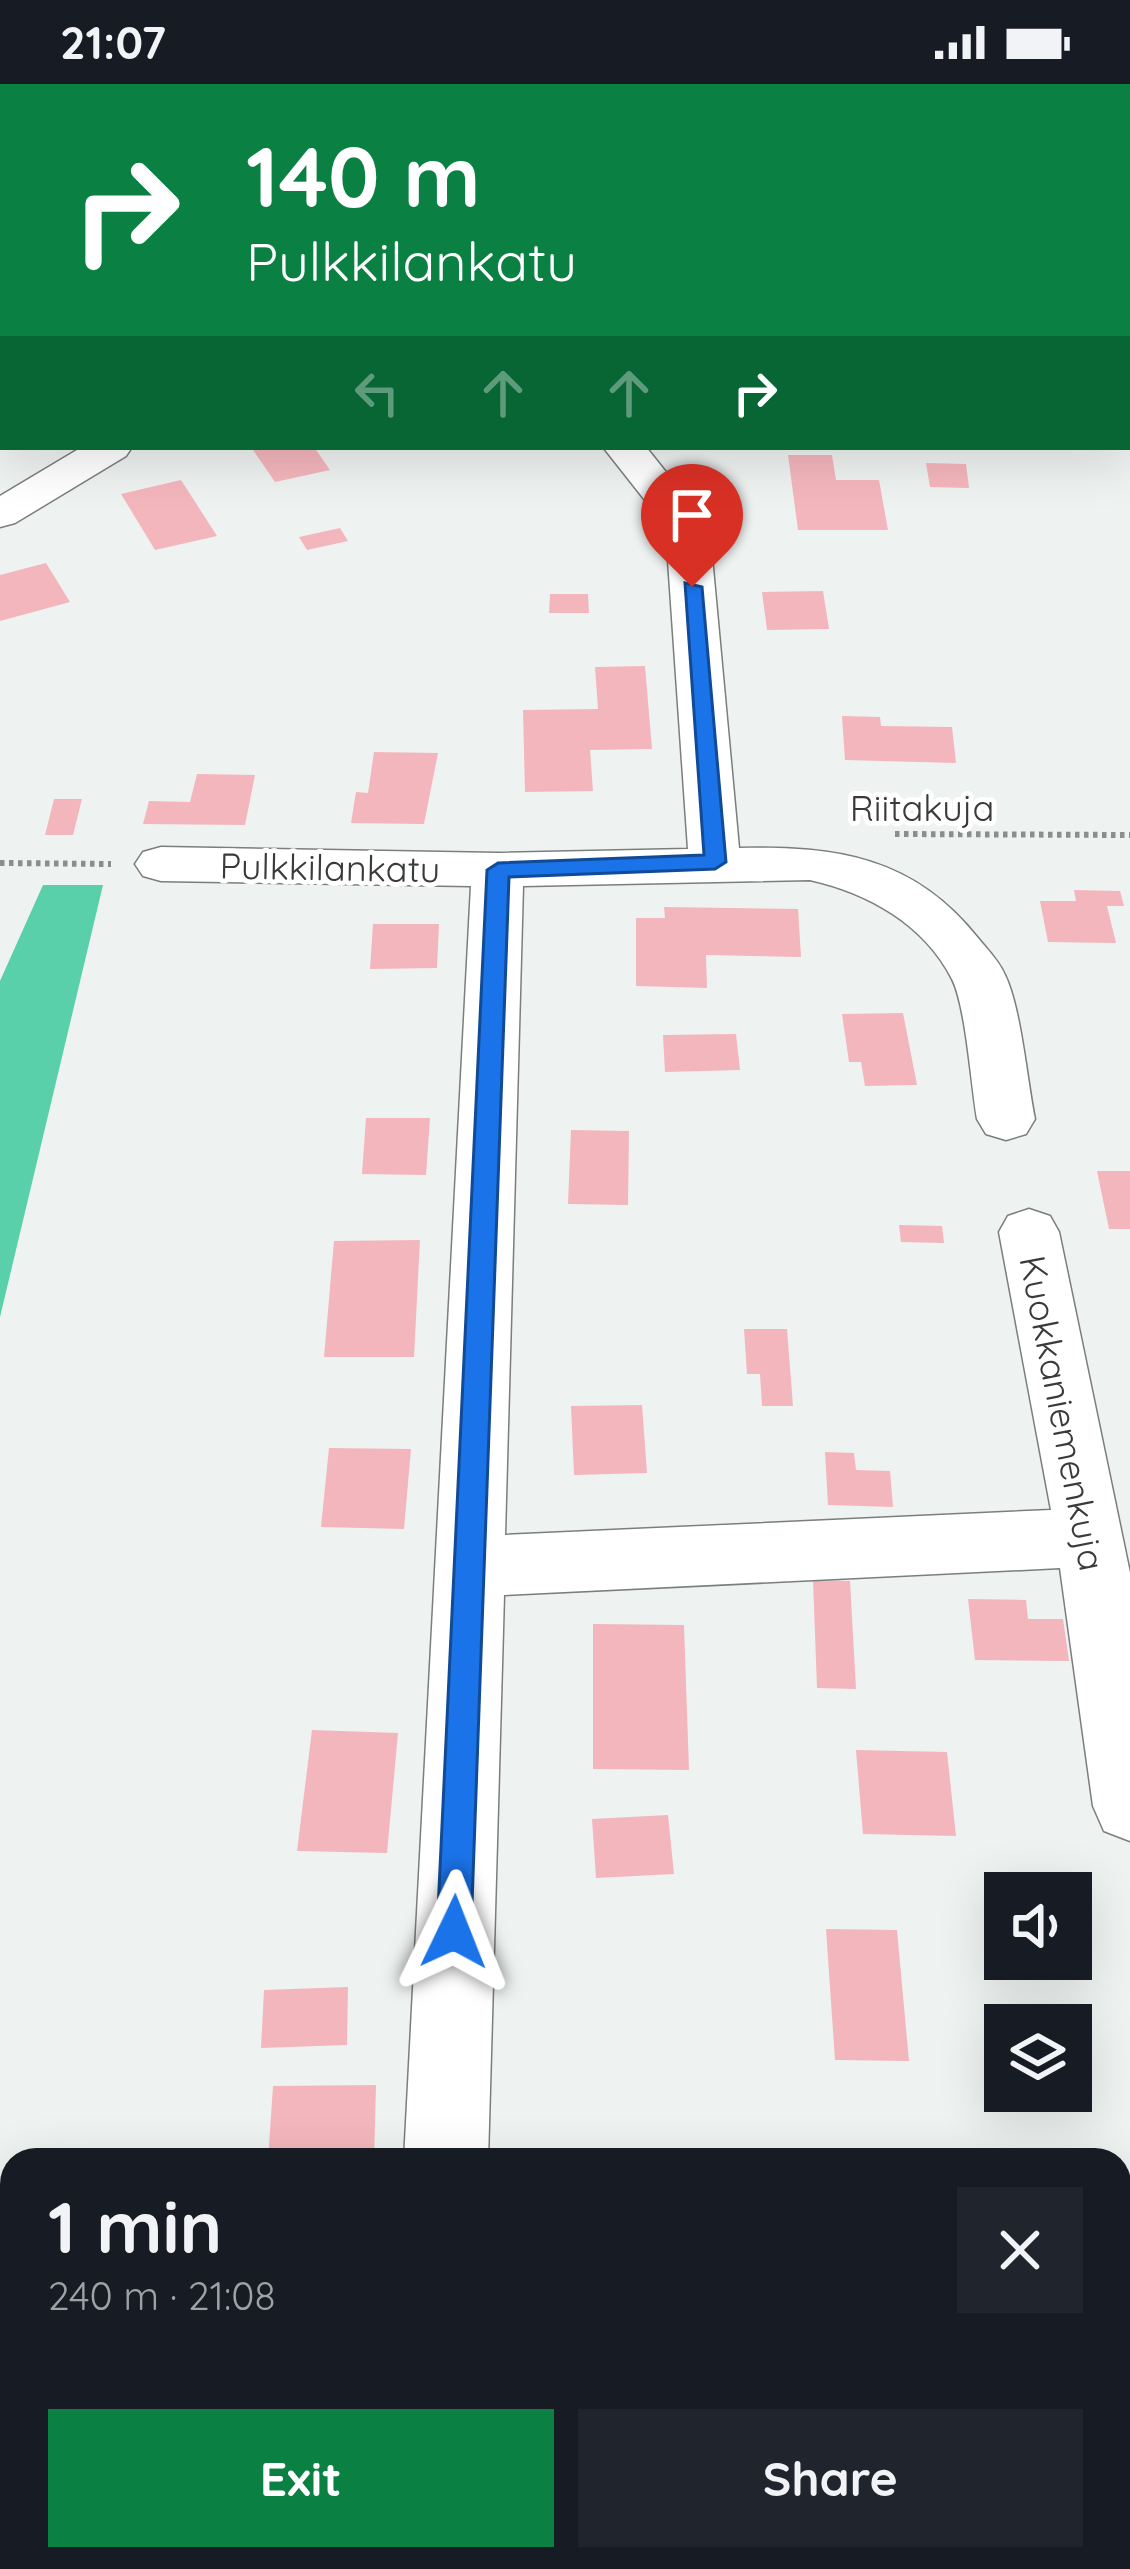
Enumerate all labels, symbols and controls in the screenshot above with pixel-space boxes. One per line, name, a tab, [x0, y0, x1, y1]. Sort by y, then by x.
text: 21:07	[60, 14, 166, 70]
text: 140 m	[246, 123, 481, 228]
icon: right	[48, 132, 204, 288]
text: Pulkkilankatu	[246, 227, 577, 295]
icon: left	[344, 360, 410, 426]
icon: ahead	[470, 360, 536, 426]
icon: ahead	[596, 360, 662, 426]
icon: right	[722, 360, 788, 426]
pin	[641, 464, 743, 587]
icon: arrive	[659, 482, 725, 548]
street label: Riitakuja	[850, 785, 994, 830]
street label: Pulkkilankatu	[219, 843, 441, 891]
street label: Kuokkaniemenkuja	[1010, 1252, 1116, 1574]
position arrow	[391, 1869, 517, 1995]
map controls	[984, 1872, 1092, 2112]
button: sound	[984, 1872, 1092, 1980]
button: layers	[984, 2004, 1092, 2112]
text: 1 min	[48, 2181, 222, 2271]
button: close	[957, 2187, 1083, 2313]
text: 240 m · 21:08	[48, 2271, 276, 2320]
button: Exit	[48, 2409, 554, 2547]
button: Share	[578, 2409, 1083, 2547]

